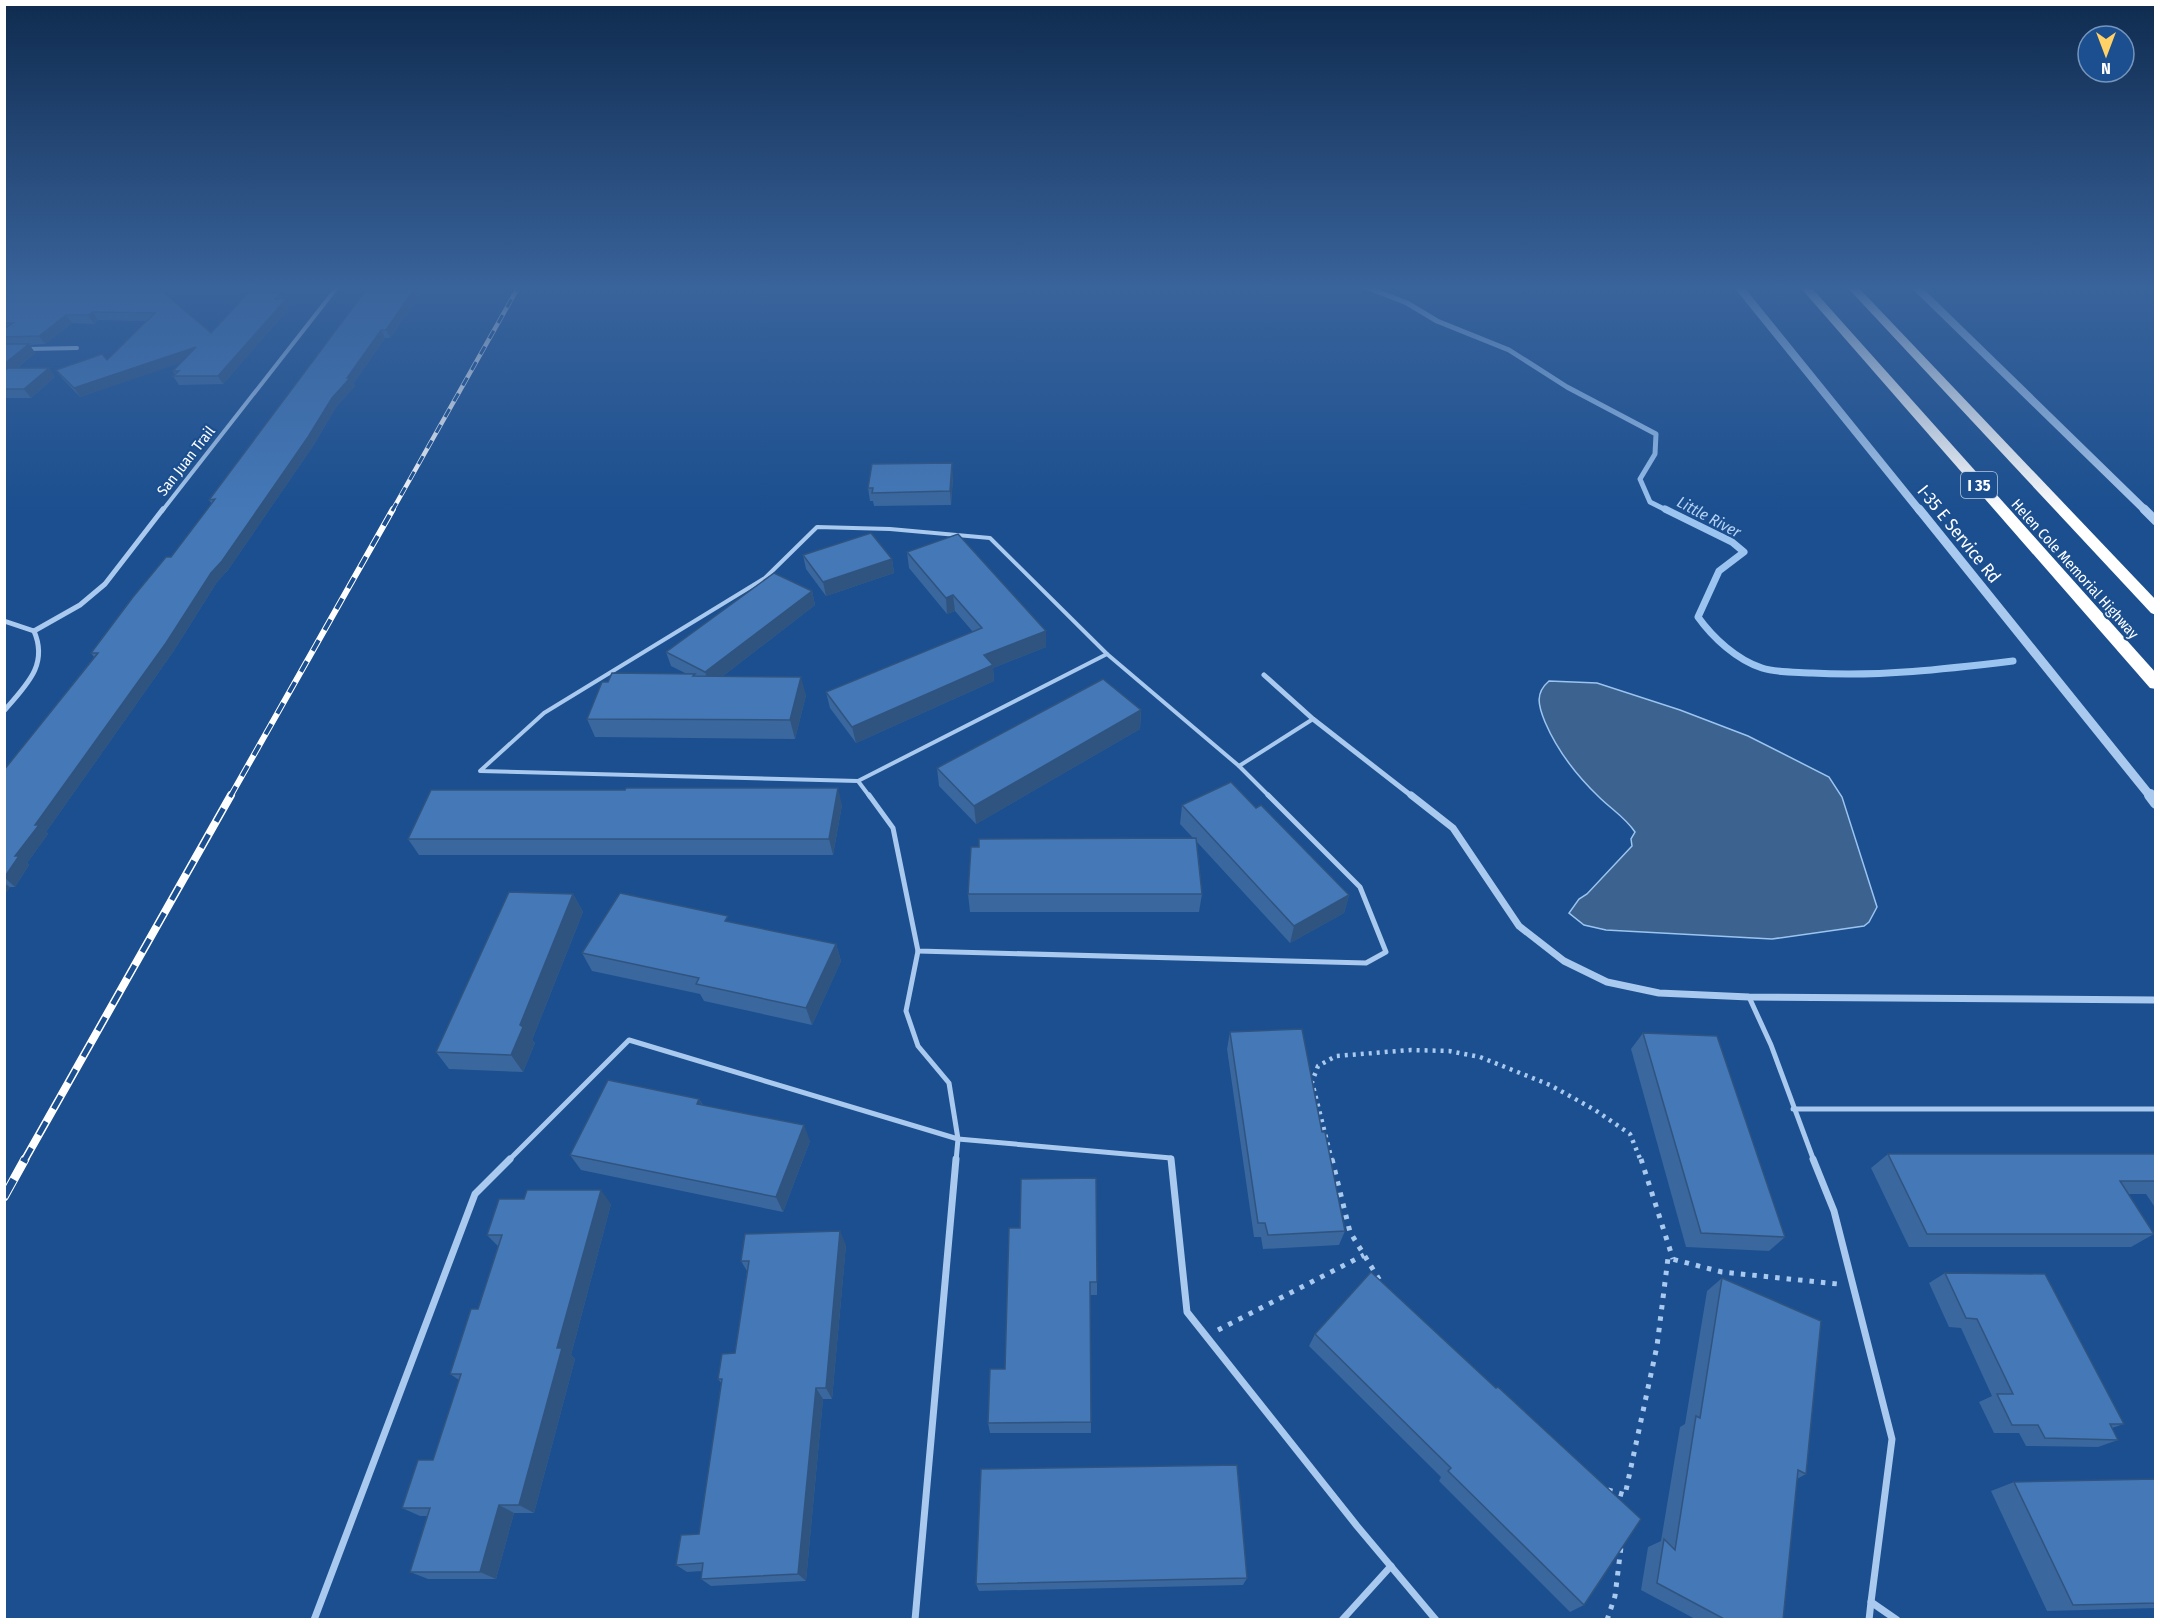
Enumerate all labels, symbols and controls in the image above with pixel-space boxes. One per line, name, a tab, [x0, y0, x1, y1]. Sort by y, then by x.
north arrow	[2076, 24, 2136, 84]
text: N	[2101, 59, 2111, 78]
street label: San Juan Trail	[153, 423, 219, 499]
road number: I 35	[1961, 472, 1997, 498]
street label: I-35 E Service Rd	[1913, 480, 2005, 588]
water label: Little River	[1674, 492, 1745, 542]
street label: Helen Cole Memorial Highway	[2008, 495, 2143, 643]

